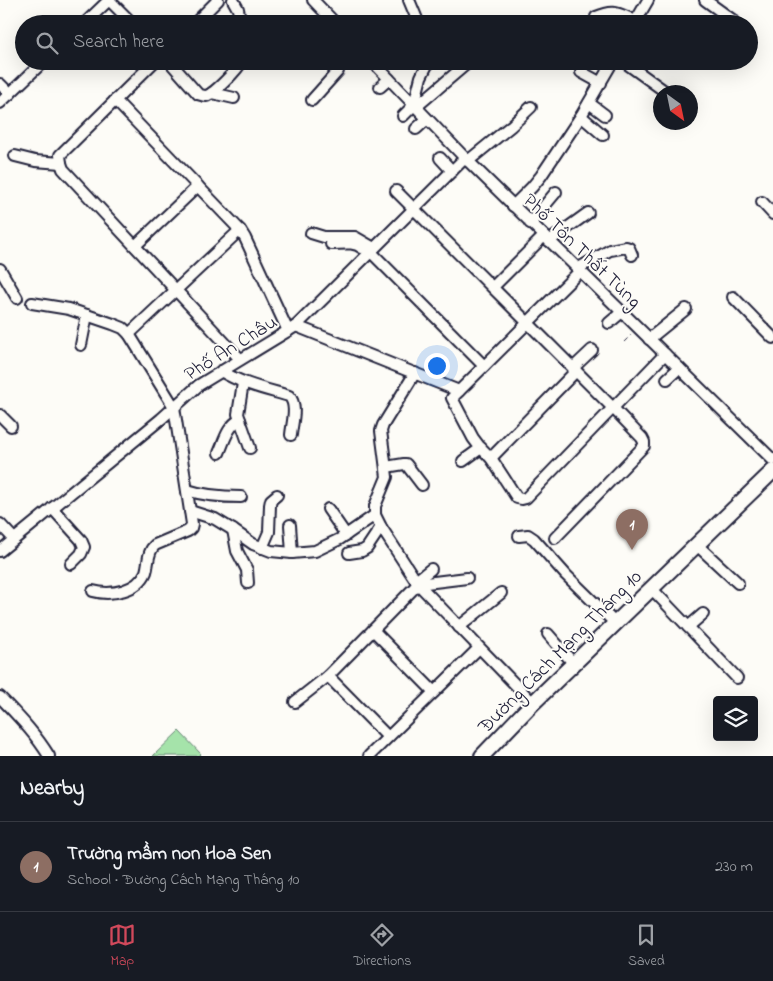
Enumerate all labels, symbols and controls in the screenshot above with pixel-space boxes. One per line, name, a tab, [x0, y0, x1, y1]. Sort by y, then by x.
search box	[15, 15, 758, 70]
icon: search	[33, 29, 61, 57]
text: Search here	[73, 29, 164, 56]
north arrow	[653, 85, 698, 130]
street label: Phố Tôn Thất Tùng	[515, 187, 647, 317]
street label: Phố An Châu	[179, 309, 284, 389]
your location	[424, 353, 450, 379]
pin: 1	[616, 509, 648, 550]
street label: Đường Cách Mạng Tháng 10	[471, 564, 650, 743]
map controls	[713, 696, 758, 741]
button: layers	[713, 696, 758, 741]
text: Nearby	[20, 774, 84, 804]
text: Trường mầm non Hoa Sen	[67, 841, 271, 868]
text: 1	[33, 855, 39, 879]
text: 230 m	[715, 855, 753, 879]
text: School · Đường Cách Mạng Tháng 10	[67, 868, 299, 892]
tab: Map	[108, 921, 136, 972]
tab: Directions	[353, 921, 411, 972]
tab: Saved	[628, 921, 665, 972]

